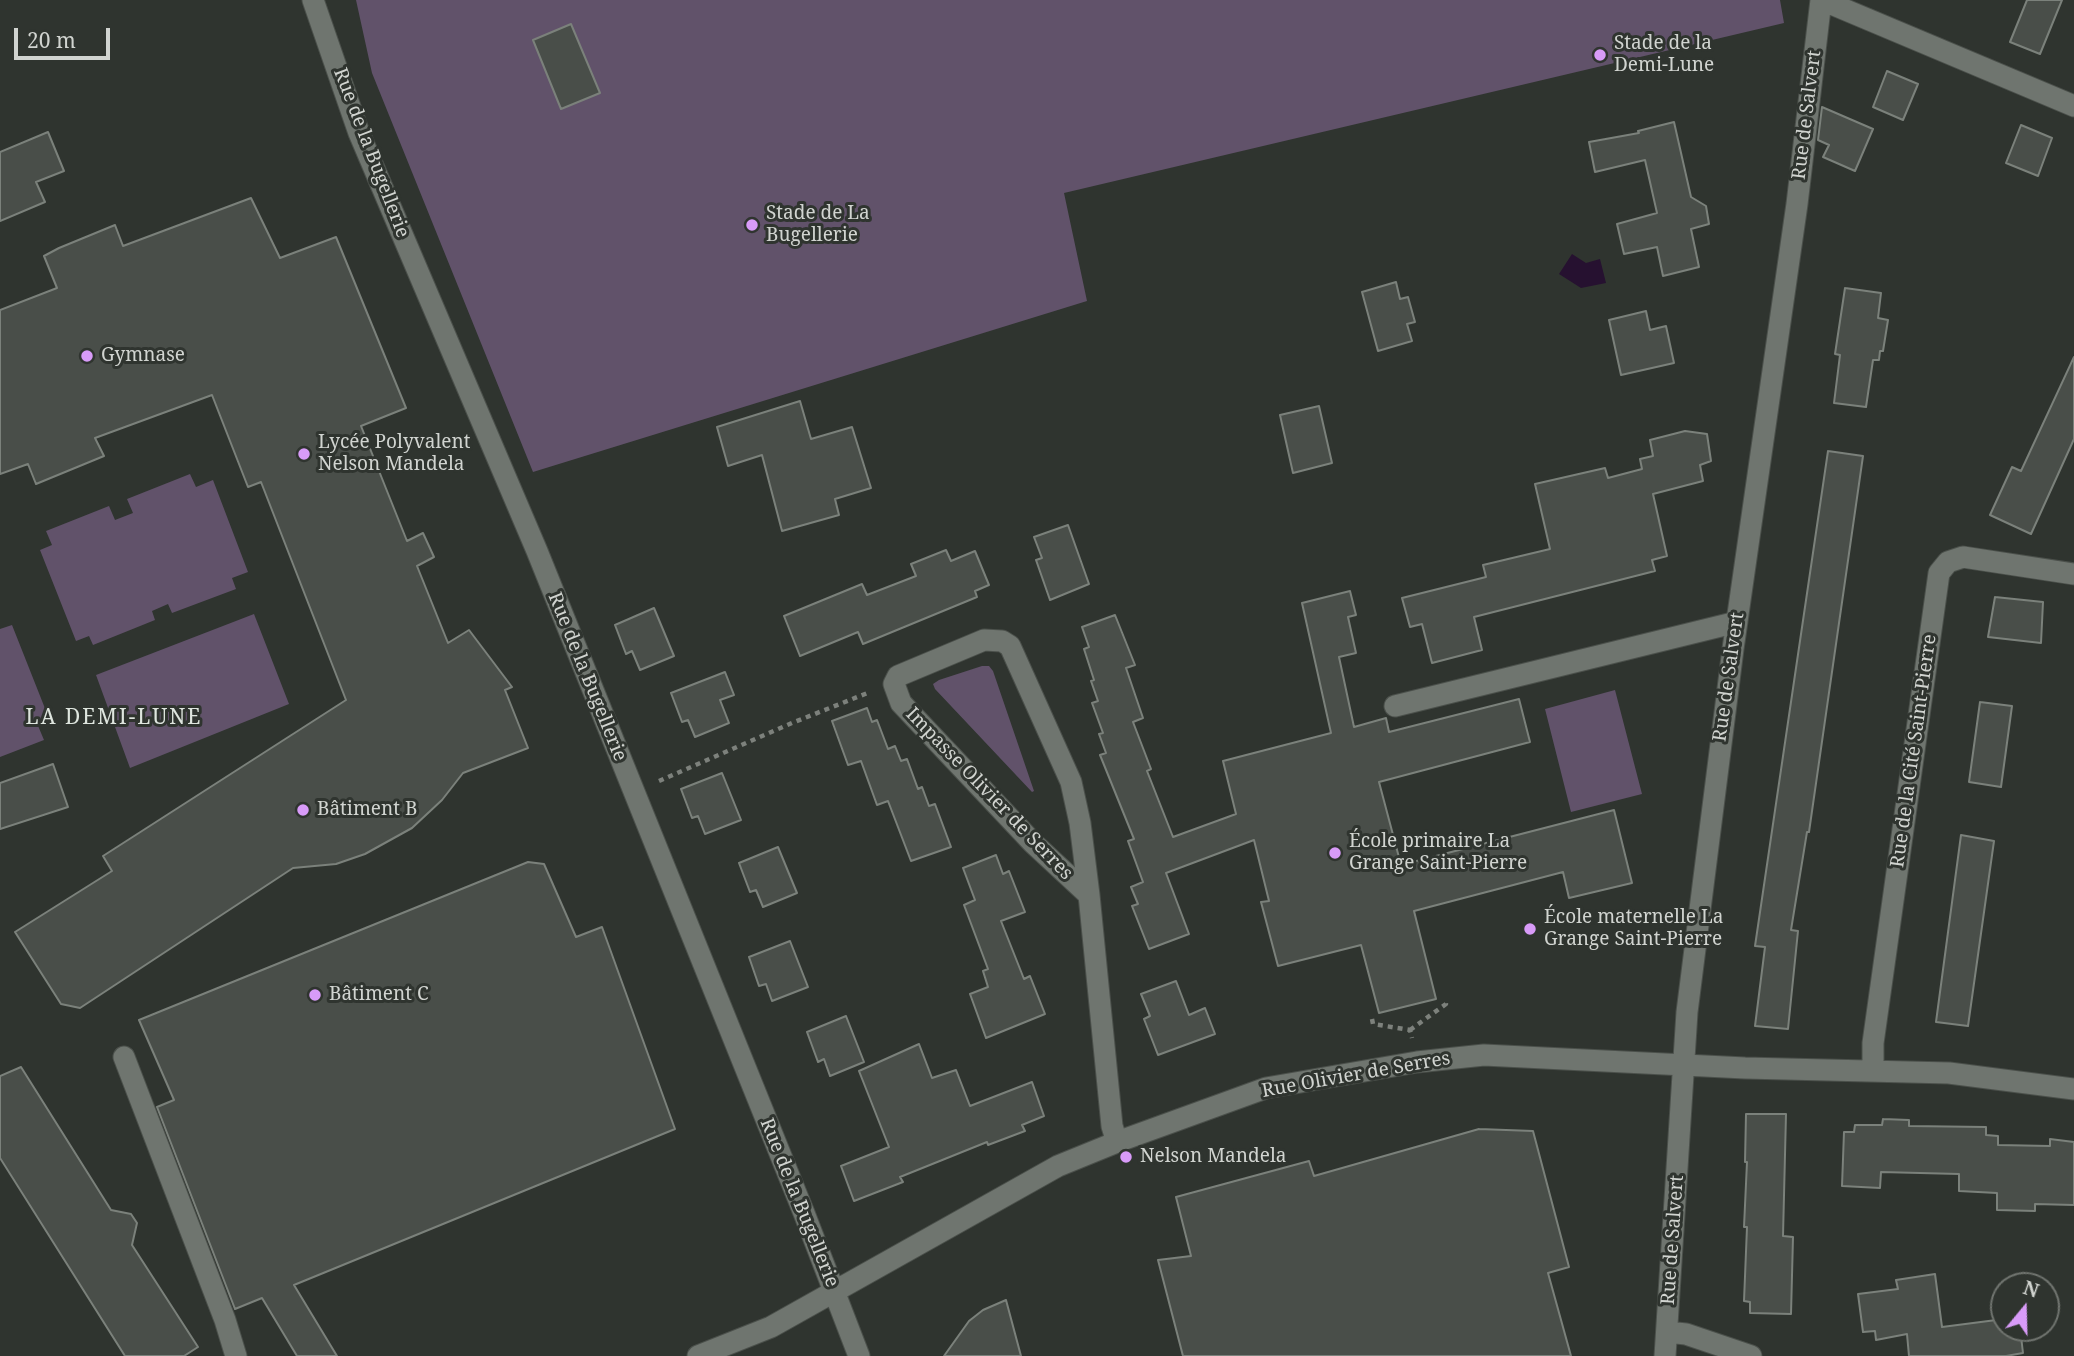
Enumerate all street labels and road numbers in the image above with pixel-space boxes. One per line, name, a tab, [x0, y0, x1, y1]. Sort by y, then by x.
street label: Rue de Salvert	[1788, 49, 1826, 181]
street label: Rue de la Bugellerie	[328, 65, 414, 241]
street label: Rue de la Bugellerie	[543, 589, 631, 765]
street label: Rue de Salvert	[1709, 611, 1749, 743]
street label: Rue de la Cité Saint-Pierre	[1886, 633, 1942, 869]
street label: Impasse Olivier de Serres	[901, 703, 1077, 885]
street label: Rue Olivier de Serres	[1260, 1047, 1452, 1103]
street label: Rue de la Bugellerie	[755, 1115, 843, 1291]
street label: Rue de Salvert	[1657, 1174, 1689, 1306]

